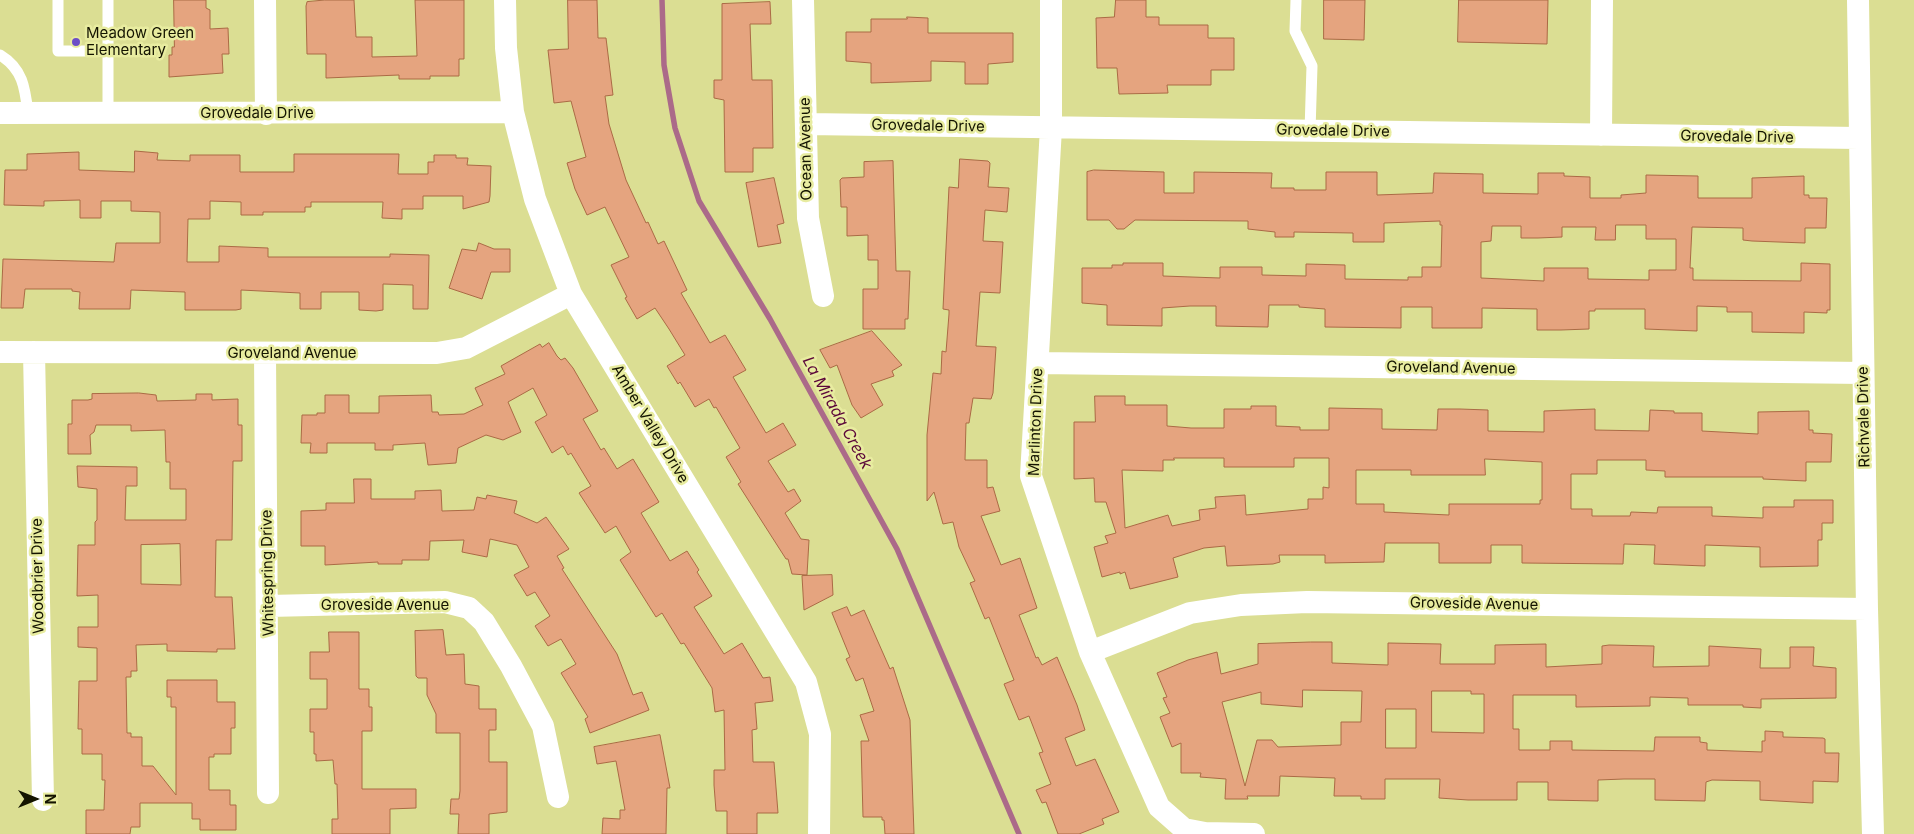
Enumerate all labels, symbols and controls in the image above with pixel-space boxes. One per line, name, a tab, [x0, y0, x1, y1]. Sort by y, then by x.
place label: Meadow Green Elementary	[86, 24, 194, 59]
marker: Meadow Green Elementary	[70, 36, 82, 48]
street label: Ocean Avenue	[796, 97, 816, 201]
street label: Grovedale Drive	[200, 104, 314, 122]
street label: Grovedale Drive	[871, 116, 985, 136]
street label: Grovedale Drive	[1276, 121, 1390, 141]
street label: Grovedale Drive	[1680, 127, 1794, 147]
street label: Groveland Avenue	[227, 344, 357, 362]
water label: La Mirada Creek	[798, 353, 876, 473]
street label: Groveland Avenue	[1386, 358, 1516, 378]
street label: Amber Valley Drive	[608, 362, 692, 486]
street label: Richvale Drive	[1854, 366, 1874, 468]
street label: Marlinton Drive	[1025, 368, 1047, 476]
street label: Whitespring Drive	[258, 509, 278, 637]
street label: Woodbrier Drive	[28, 518, 48, 634]
street label: Groveside Avenue	[1410, 594, 1538, 614]
street label: Groveside Avenue	[321, 596, 449, 614]
north arrow	[10, 774, 60, 824]
text: N	[42, 794, 59, 804]

